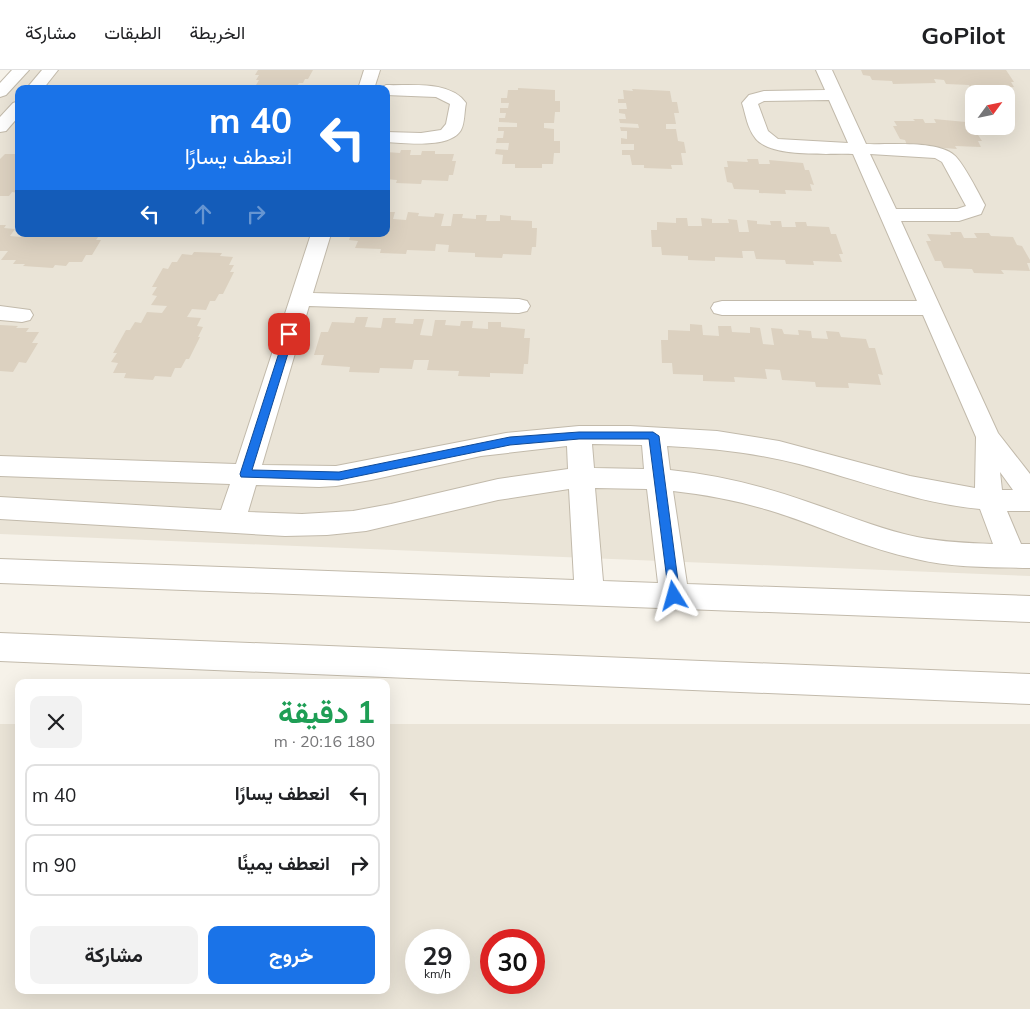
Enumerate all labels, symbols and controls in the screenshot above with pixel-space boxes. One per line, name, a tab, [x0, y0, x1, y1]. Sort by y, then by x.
text: GoPilot	[921, 20, 1005, 50]
text: مشاركة	[25, 21, 76, 44]
text: الطبقات	[104, 21, 161, 44]
text: الخريطة	[189, 21, 245, 44]
north arrow	[965, 85, 1015, 135]
map controls	[965, 85, 1015, 135]
text: 40 m	[209, 98, 292, 142]
icon: left	[310, 105, 375, 170]
text: انعطف يسارًا	[185, 142, 292, 170]
icon: left	[136, 200, 164, 228]
icon: ahead	[189, 200, 217, 228]
icon: right	[242, 200, 270, 228]
pin	[268, 313, 310, 355]
icon: arrive	[275, 320, 303, 348]
position arrow	[647, 569, 699, 621]
text: 1 دقيقة	[278, 693, 375, 731]
button: close	[30, 696, 82, 748]
text: 180 m · 20:16	[274, 731, 375, 751]
text: انعطف يسارًا	[235, 781, 330, 805]
icon: left	[345, 781, 373, 809]
text: 40 m	[32, 783, 76, 807]
text: انعطف يمينًا	[237, 851, 330, 875]
icon: right	[345, 851, 373, 879]
text: 90 m	[32, 853, 76, 877]
button: مشاركة	[30, 926, 198, 984]
button: خروج	[208, 926, 375, 984]
speed limit sign: 30	[480, 929, 545, 994]
text: 29	[422, 940, 453, 971]
text: km/h	[424, 966, 451, 981]

